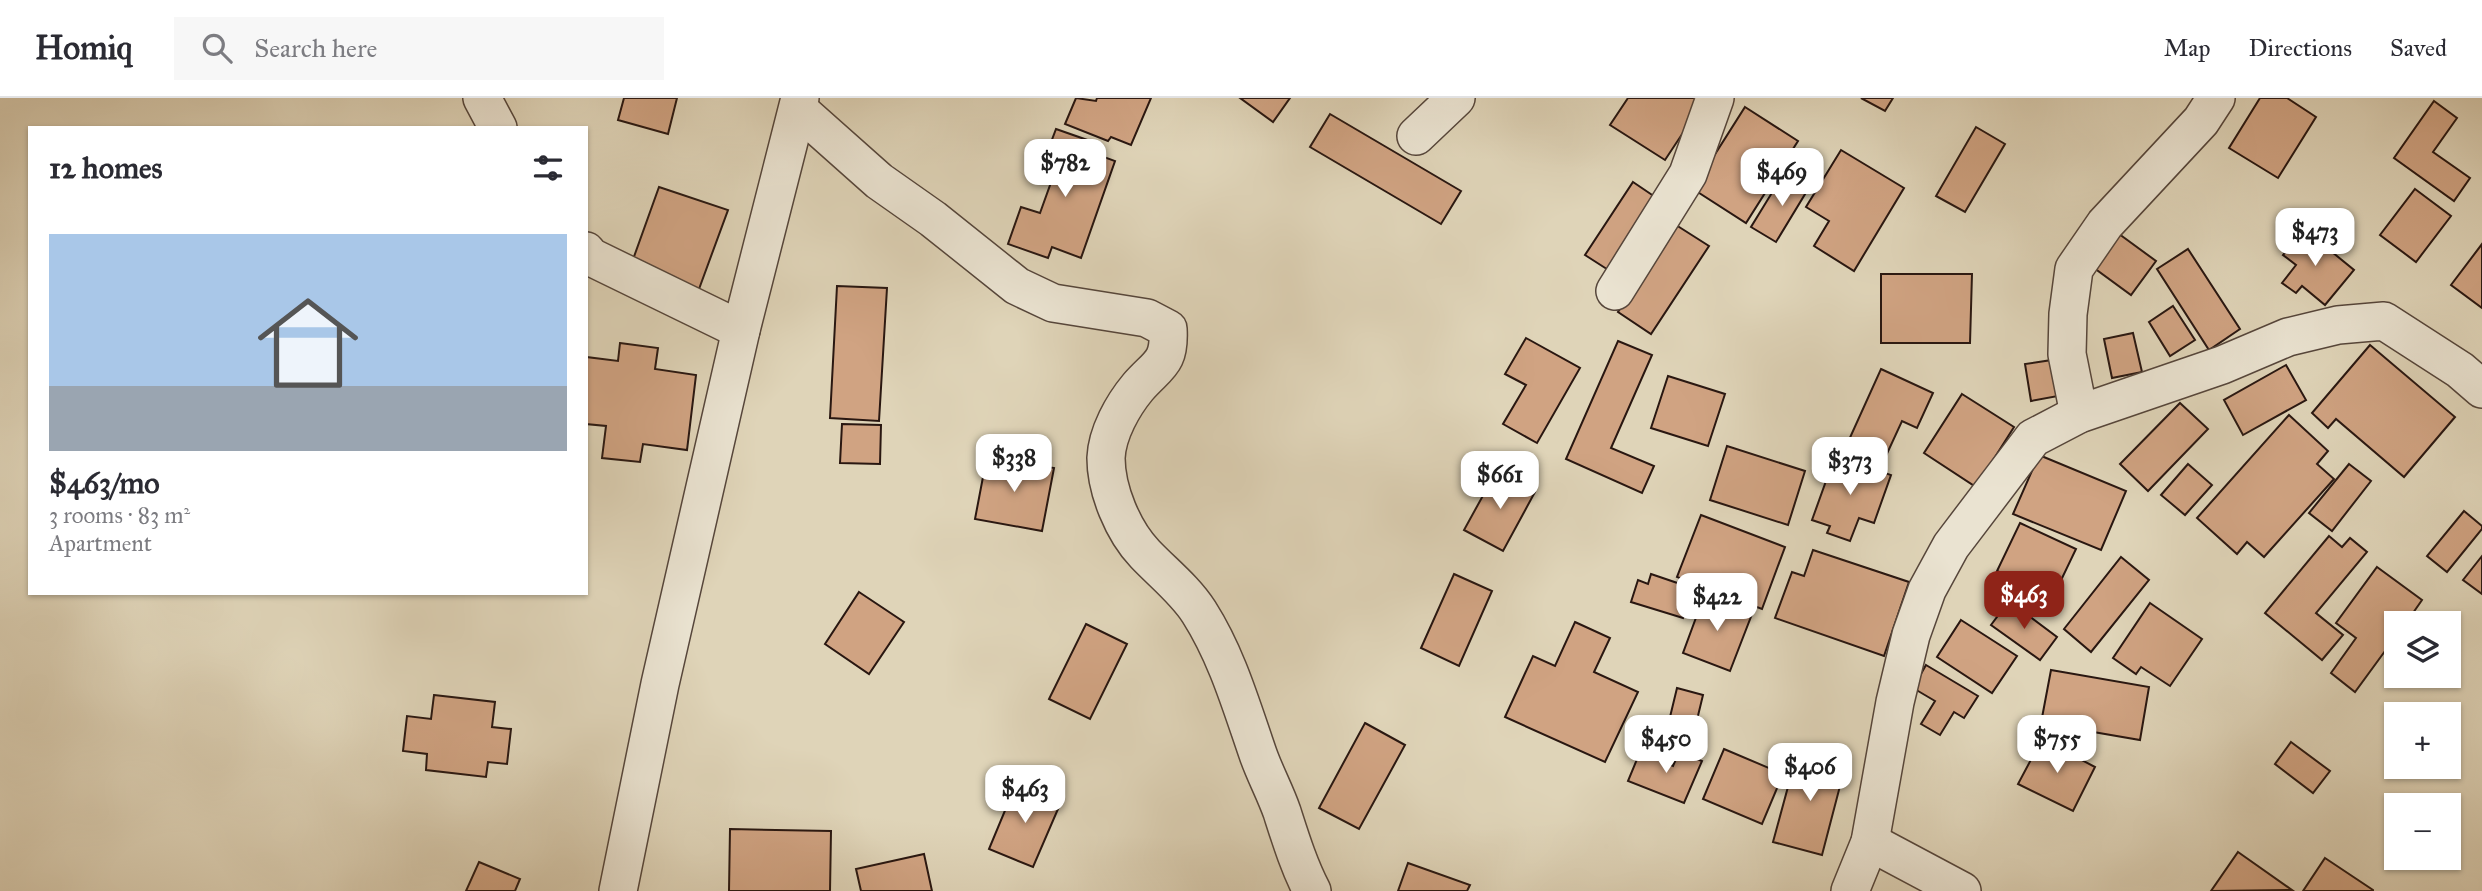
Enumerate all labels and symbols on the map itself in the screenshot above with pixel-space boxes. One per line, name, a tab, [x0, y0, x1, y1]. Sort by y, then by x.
pin: $782	[1024, 140, 1106, 199]
pin: $469	[1741, 148, 1823, 208]
pin: $473	[2274, 208, 2356, 268]
pin: $338	[973, 434, 1055, 494]
pin: $373	[1809, 438, 1891, 497]
pin: $661	[1459, 452, 1541, 511]
pin: $463	[1983, 572, 2065, 631]
pin: $422	[1676, 574, 1758, 633]
pin: $450	[1625, 716, 1707, 775]
pin: $755	[2016, 716, 2098, 775]
pin: $406	[1769, 744, 1851, 803]
pin: $463	[984, 766, 1066, 825]

